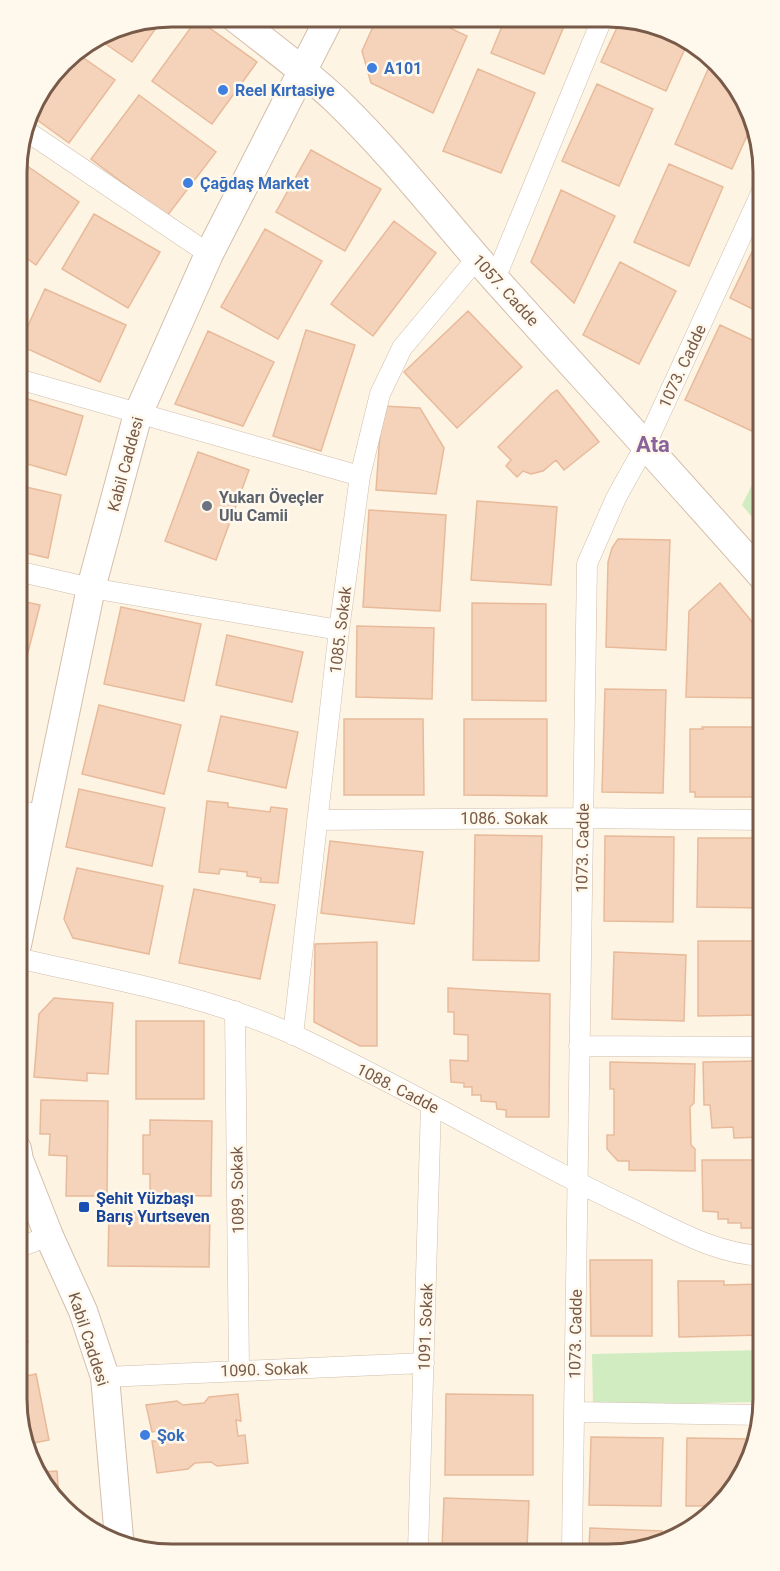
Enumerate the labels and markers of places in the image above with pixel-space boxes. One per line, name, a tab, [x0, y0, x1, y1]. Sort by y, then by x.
place label: A101	[384, 59, 422, 78]
marker: A101	[365, 61, 379, 75]
place label: Reel Kırtasiye	[235, 81, 335, 100]
marker: Reel Kırtasiye	[216, 83, 230, 97]
place label: Çağdaş Market	[200, 174, 309, 193]
marker: Çağdaş Market	[181, 176, 195, 190]
place label: Yukarı Öveçler Ulu Camii	[219, 488, 324, 525]
marker: Yukarı Öveçler Ulu Camii	[200, 499, 214, 513]
place label: Şehit Yüzbaşı Barış Yurtseven	[96, 1189, 210, 1226]
marker: Şehit Yüzbaşı Barış Yurtseven	[77, 1200, 91, 1214]
place label: Şok	[157, 1426, 185, 1445]
marker: Şok	[138, 1428, 152, 1442]

